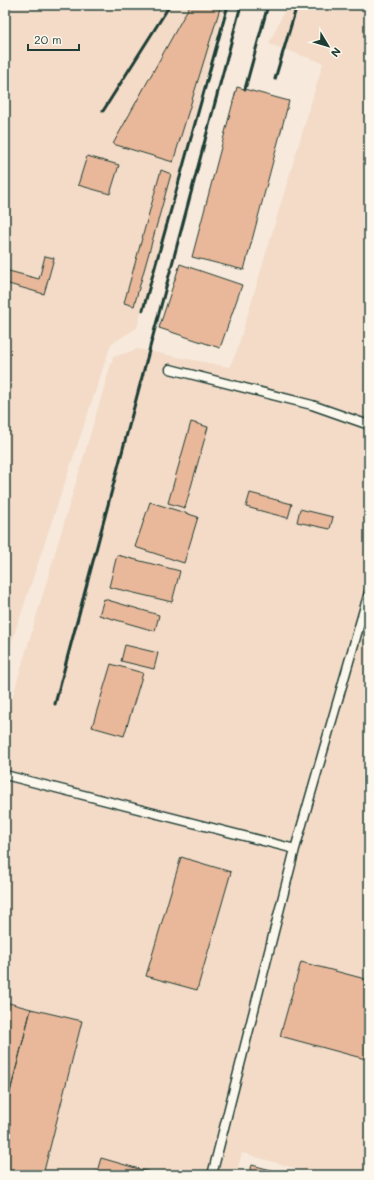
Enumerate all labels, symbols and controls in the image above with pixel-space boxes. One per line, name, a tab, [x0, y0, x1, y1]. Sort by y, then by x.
scale bar	[28, 26, 79, 52]
north arrow	[308, 26, 348, 66]
text: 20 m	[34, 31, 62, 47]
text: N	[328, 45, 345, 60]

